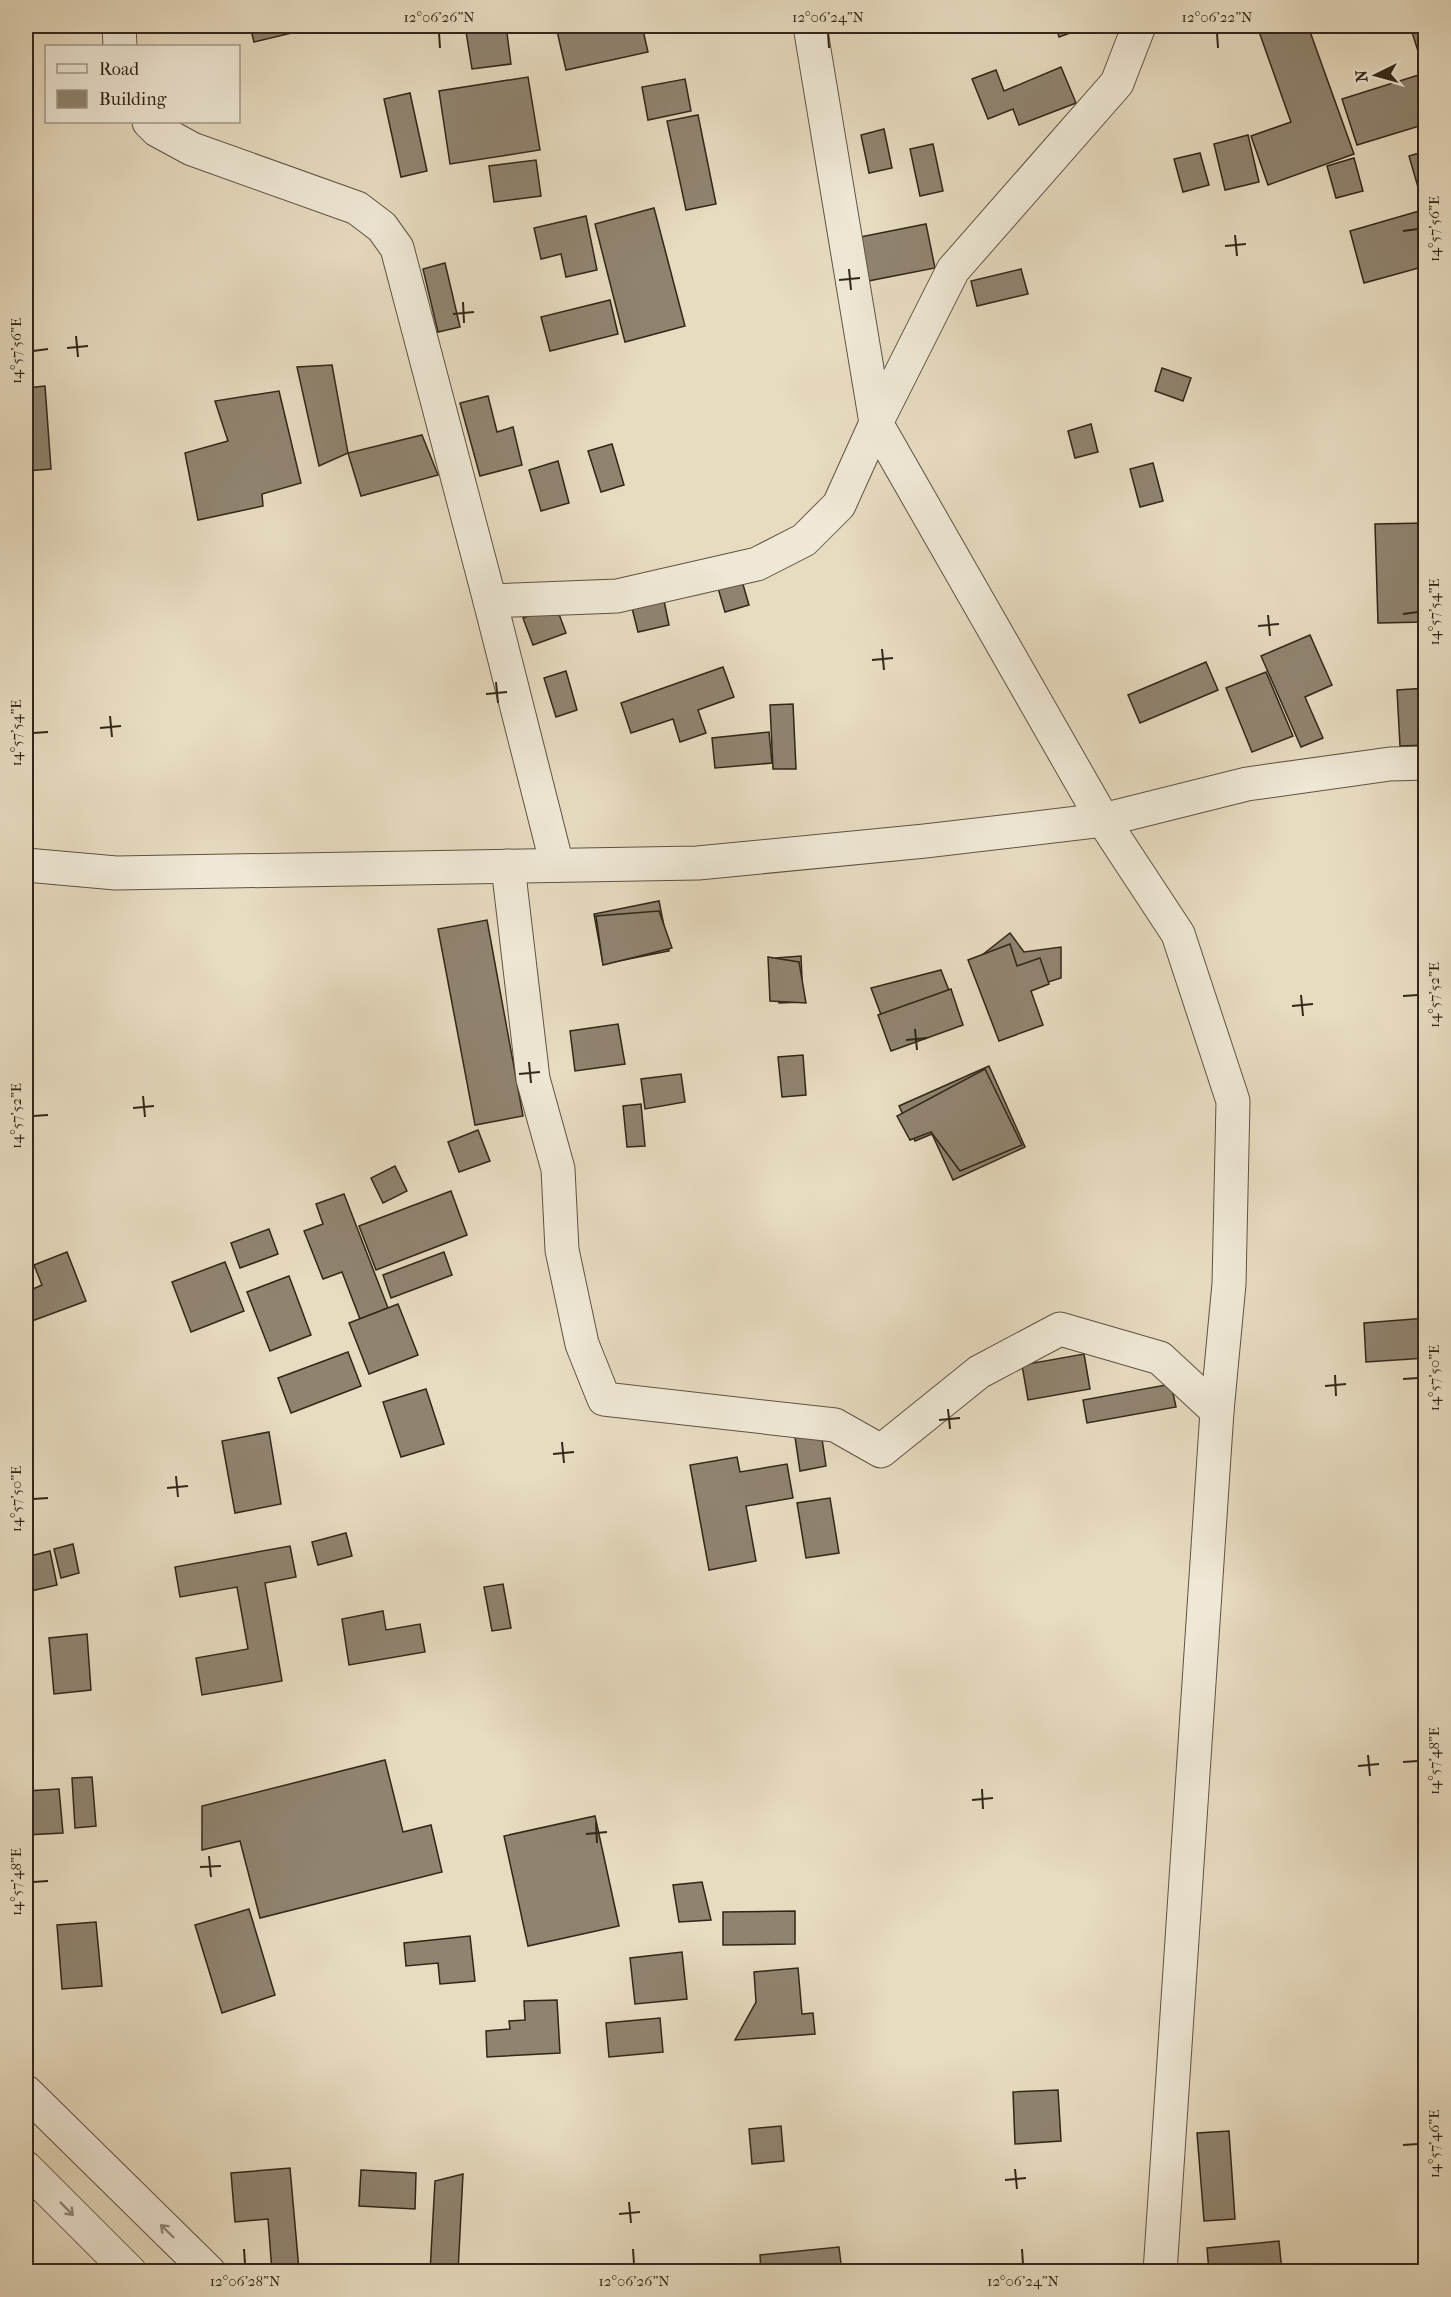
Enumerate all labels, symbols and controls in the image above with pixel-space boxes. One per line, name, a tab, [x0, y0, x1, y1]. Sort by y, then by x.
text: 12°06'26"N	[403, 8, 475, 26]
text: 12°06'24"N	[792, 8, 865, 26]
text: 12°06'22"N	[1182, 8, 1253, 26]
legend	[45, 45, 240, 123]
north arrow	[1346, 45, 1406, 105]
text: Road	[99, 59, 139, 80]
text: N	[1351, 69, 1372, 83]
text: Building	[99, 89, 167, 110]
text: 14°57'56"E	[1425, 196, 1443, 262]
text: 14°57'56"E	[7, 318, 25, 384]
text: 14°57'54"E	[1425, 579, 1443, 645]
text: 14°57'54"E	[7, 700, 25, 766]
text: 14°57'52"E	[1425, 962, 1443, 1028]
text: 14°57'52"E	[7, 1083, 25, 1149]
text: 14°57'50"E	[1425, 1345, 1443, 1411]
text: 14°57'50"E	[7, 1466, 25, 1532]
text: 14°57'48"E	[1425, 1727, 1443, 1795]
text: 14°57'48"E	[7, 1848, 25, 1916]
text: 14°57'46"E	[1425, 2110, 1443, 2178]
one-way arrow	[59, 2202, 74, 2216]
one-way arrow	[160, 2223, 175, 2238]
text: 12°06'28"N	[210, 2272, 281, 2290]
text: 12°06'26"N	[598, 2272, 670, 2290]
text: 12°06'24"N	[987, 2272, 1060, 2290]

